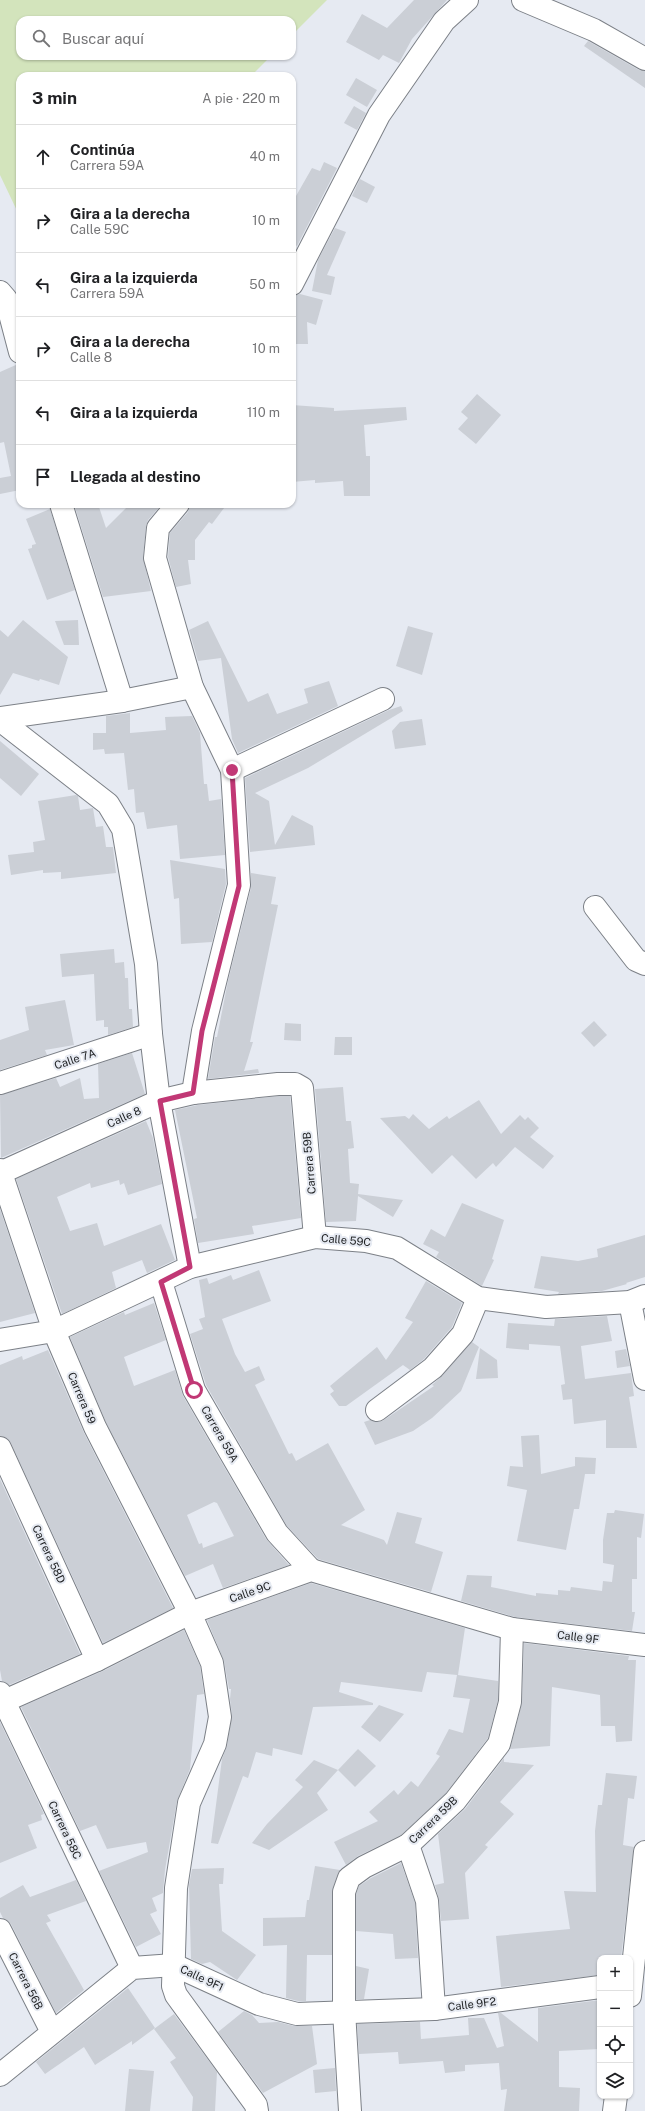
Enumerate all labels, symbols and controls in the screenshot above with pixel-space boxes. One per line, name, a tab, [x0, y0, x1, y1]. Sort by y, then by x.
search box	[16, 16, 296, 60]
icon: search	[30, 27, 52, 49]
text: Buscar aquí	[62, 30, 144, 47]
text: 3 min	[32, 88, 77, 108]
text: A pie · 220 m	[202, 91, 280, 106]
text: Continúa	[70, 141, 135, 158]
icon: ahead	[32, 146, 54, 168]
text: 40 m	[249, 149, 280, 164]
text: Carrera 59A	[70, 158, 144, 173]
text: Gira a la derecha	[70, 205, 190, 222]
icon: right	[32, 210, 54, 232]
text: 10 m	[252, 213, 280, 228]
text: Calle 59C	[70, 222, 129, 237]
text: Gira a la izquierda	[70, 269, 198, 286]
icon: left	[32, 274, 54, 296]
text: 50 m	[249, 277, 280, 292]
text: Carrera 59A	[70, 286, 144, 301]
text: Gira a la derecha	[70, 333, 190, 350]
icon: right	[32, 338, 54, 360]
text: 10 m	[252, 341, 280, 356]
text: Calle 8	[70, 350, 112, 365]
icon: left	[32, 402, 54, 424]
text: Gira a la izquierda	[70, 404, 198, 421]
text: 110 m	[247, 405, 280, 420]
icon: arrive	[32, 466, 54, 488]
text: Llegada al destino	[70, 468, 201, 485]
route end	[223, 761, 241, 779]
street label: Calle 7A	[53, 1047, 98, 1071]
street label: Calle 8	[105, 1104, 143, 1130]
street label: Carrera 59B	[300, 1131, 318, 1195]
street label: Calle 59C	[321, 1232, 371, 1248]
street label: Carrera 59	[66, 1370, 98, 1426]
route start	[185, 1381, 203, 1399]
street label: Carrera 59A	[199, 1404, 241, 1464]
street label: Carrera 58D	[30, 1523, 68, 1585]
street label: Calle 9C	[228, 1579, 272, 1605]
street label: Calle 9F	[556, 1628, 600, 1646]
street label: Carrera 59B	[406, 1794, 460, 1846]
street label: Carrera 58C	[46, 1799, 84, 1861]
street label: Carrera 56B	[6, 1950, 46, 2012]
map controls	[597, 1955, 633, 2099]
button: +	[597, 1955, 633, 1991]
street label: Calle 9F1	[178, 1963, 226, 1993]
button: −	[597, 1991, 633, 2027]
street label: Calle 9F2	[447, 1995, 497, 2013]
button: locate	[597, 2027, 633, 2063]
button: layers	[597, 2063, 633, 2099]

